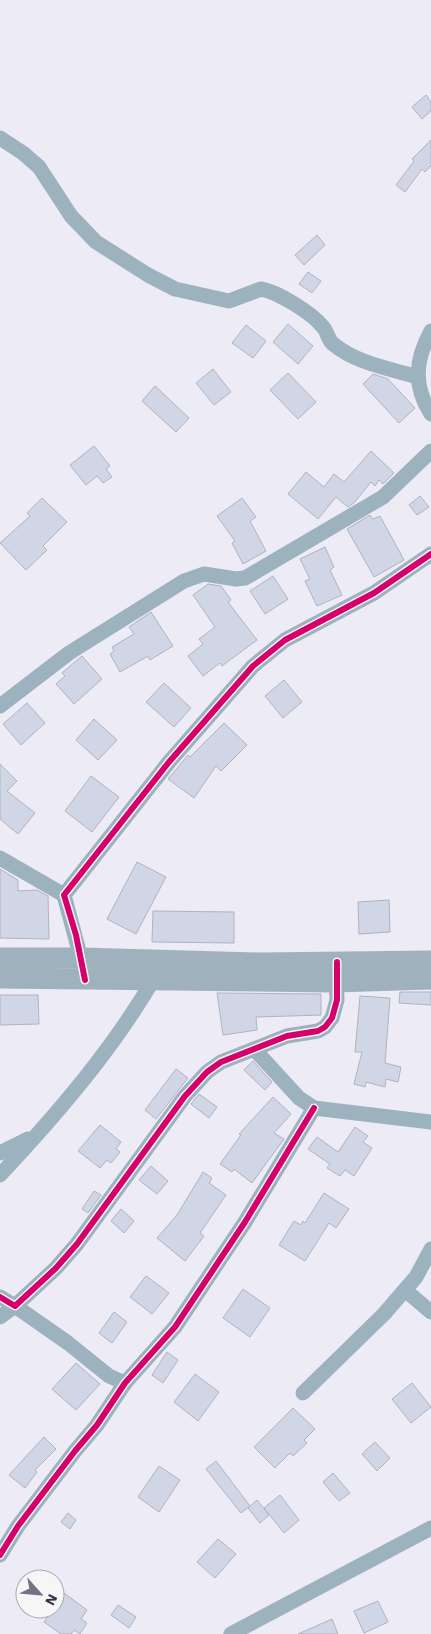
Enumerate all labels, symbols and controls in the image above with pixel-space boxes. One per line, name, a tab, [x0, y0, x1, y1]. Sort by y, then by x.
north arrow	[15, 1569, 65, 1619]
text: N	[42, 1592, 61, 1608]

